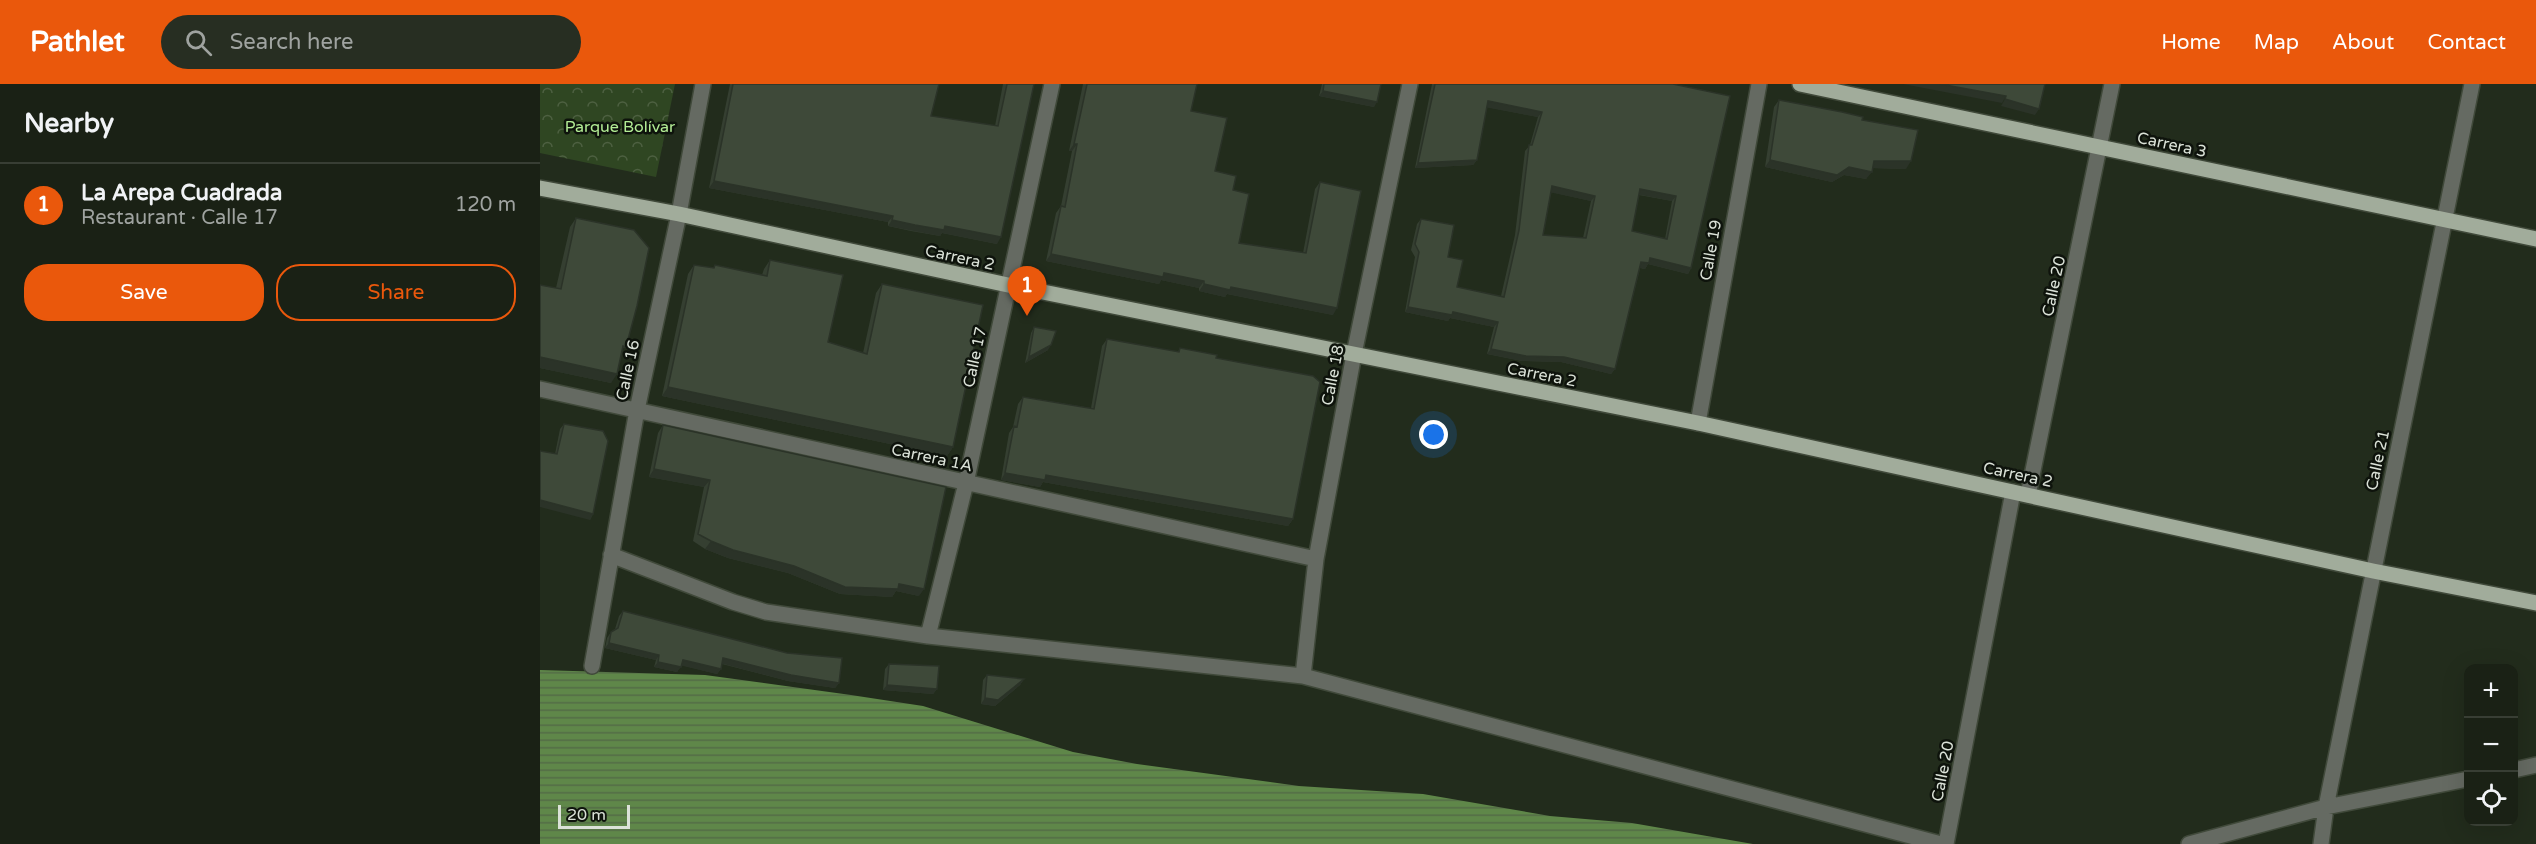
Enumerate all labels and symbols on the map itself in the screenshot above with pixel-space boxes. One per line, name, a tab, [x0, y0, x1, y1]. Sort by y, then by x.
park label: Parque Bolívar	[565, 117, 676, 137]
street label: Carrera 3	[2135, 128, 2208, 162]
street label: Calle 19	[1696, 218, 1726, 282]
street label: Carrera 2	[923, 241, 996, 275]
street label: Calle 20	[2038, 254, 2070, 318]
pin: 1	[1008, 266, 1046, 316]
street label: Calle 17	[959, 325, 991, 389]
street label: Calle 16	[612, 338, 644, 402]
street label: Calle 18	[1317, 343, 1349, 407]
street label: Carrera 2	[1505, 358, 1578, 392]
your location	[1419, 420, 1448, 449]
street label: Calle 21	[2362, 428, 2394, 492]
street label: Carrera 1A	[889, 440, 974, 476]
street label: Carrera 2	[1981, 458, 2054, 492]
street label: Calle 20	[1927, 739, 1959, 803]
scale bar	[558, 802, 630, 830]

